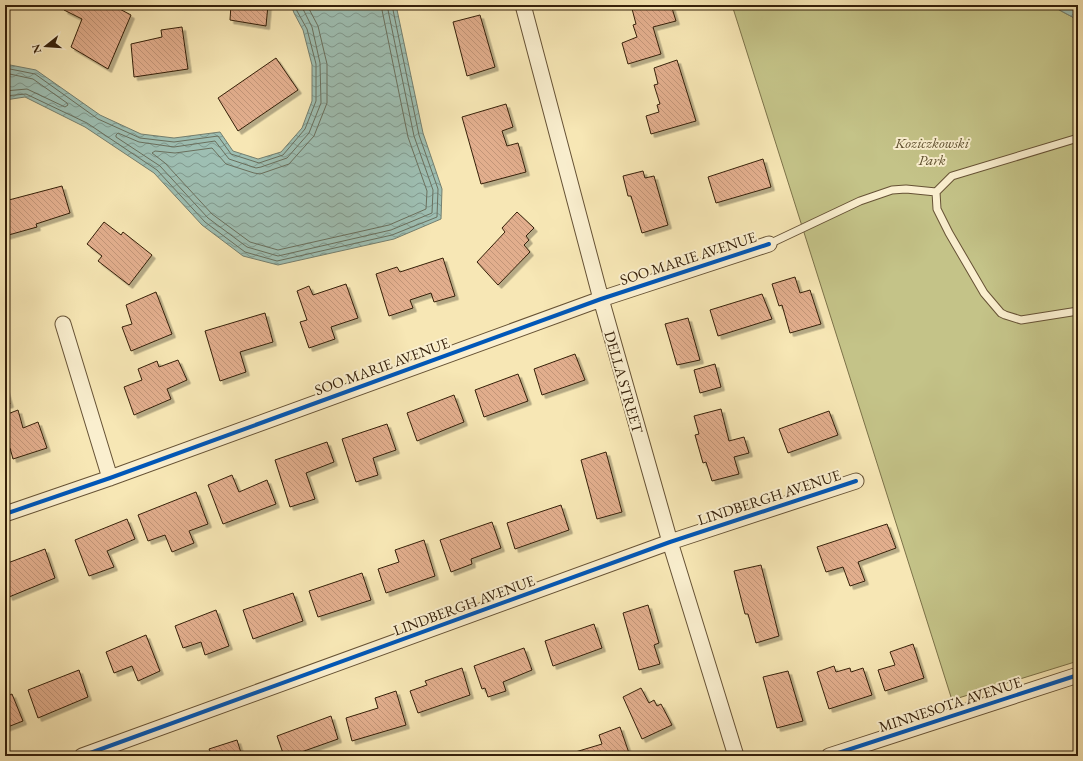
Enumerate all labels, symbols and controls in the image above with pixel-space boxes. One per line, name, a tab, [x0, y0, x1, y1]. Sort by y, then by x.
north arrow	[26, 26, 66, 66]
text: N	[28, 43, 44, 55]
park label: Koziczkowski Park	[894, 133, 970, 169]
street label: SOO MARIE AVENUE	[617, 227, 759, 289]
street label: DELLA STREET	[600, 329, 648, 436]
street label: SOO MARIE AVENUE	[312, 333, 453, 399]
street label: LINDBERGH AVENUE	[695, 465, 843, 529]
street label: LINDBERGH AVENUE	[391, 570, 538, 639]
street label: MINNESOTA AVENUE	[876, 672, 1024, 736]

